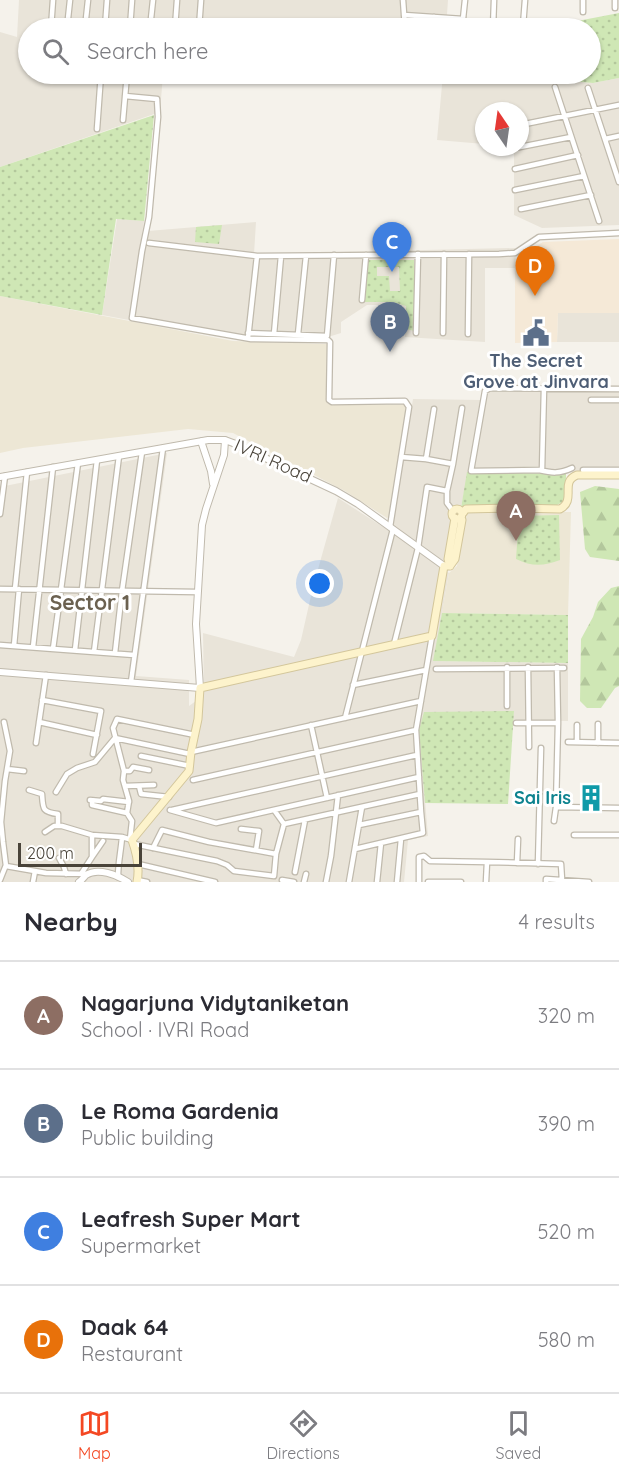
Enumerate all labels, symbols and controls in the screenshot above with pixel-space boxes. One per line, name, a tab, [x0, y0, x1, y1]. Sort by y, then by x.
search box	[18, 18, 601, 84]
icon: search	[39, 35, 72, 68]
text: Search here	[87, 37, 208, 65]
north arrow	[475, 102, 529, 156]
pin: C	[372, 222, 412, 272]
pin: D	[516, 246, 554, 296]
pin: B	[370, 302, 410, 352]
public building icon: The Secret Grove at Jinvara	[521, 318, 551, 348]
place label: The Secret Grove at Jinvara	[463, 349, 609, 393]
street label: IVRI Road	[231, 433, 316, 488]
pin: A	[496, 492, 536, 541]
your location	[305, 569, 334, 598]
district label: Sector 1	[50, 589, 130, 615]
building icon: Sai Iris	[576, 783, 606, 813]
place label: Sai Iris	[514, 786, 571, 809]
scale bar	[18, 840, 142, 868]
text: 200 m	[27, 843, 74, 863]
text: Nearby	[24, 905, 118, 938]
text: 4 results	[519, 909, 595, 934]
text: Nagarjuna Vidytaniketan	[81, 989, 349, 1017]
text: A	[37, 1003, 50, 1028]
text: 320 m	[538, 1003, 595, 1028]
text: School · IVRI Road	[81, 1017, 249, 1042]
text: Le Roma Gardenia	[81, 1097, 279, 1125]
text: B	[37, 1111, 50, 1136]
text: 390 m	[538, 1111, 595, 1136]
text: Public building	[81, 1125, 214, 1150]
text: Leafresh Super Mart	[81, 1205, 301, 1233]
text: C	[37, 1219, 50, 1244]
text: 520 m	[537, 1219, 595, 1244]
text: Supermarket	[81, 1233, 201, 1258]
text: Daak 64	[81, 1313, 168, 1341]
text: D	[36, 1327, 51, 1352]
text: 580 m	[538, 1327, 595, 1352]
text: Restaurant	[81, 1341, 183, 1366]
tab: Map	[78, 1407, 111, 1463]
tab: Directions	[267, 1407, 340, 1463]
tab: Saved	[496, 1407, 541, 1463]

